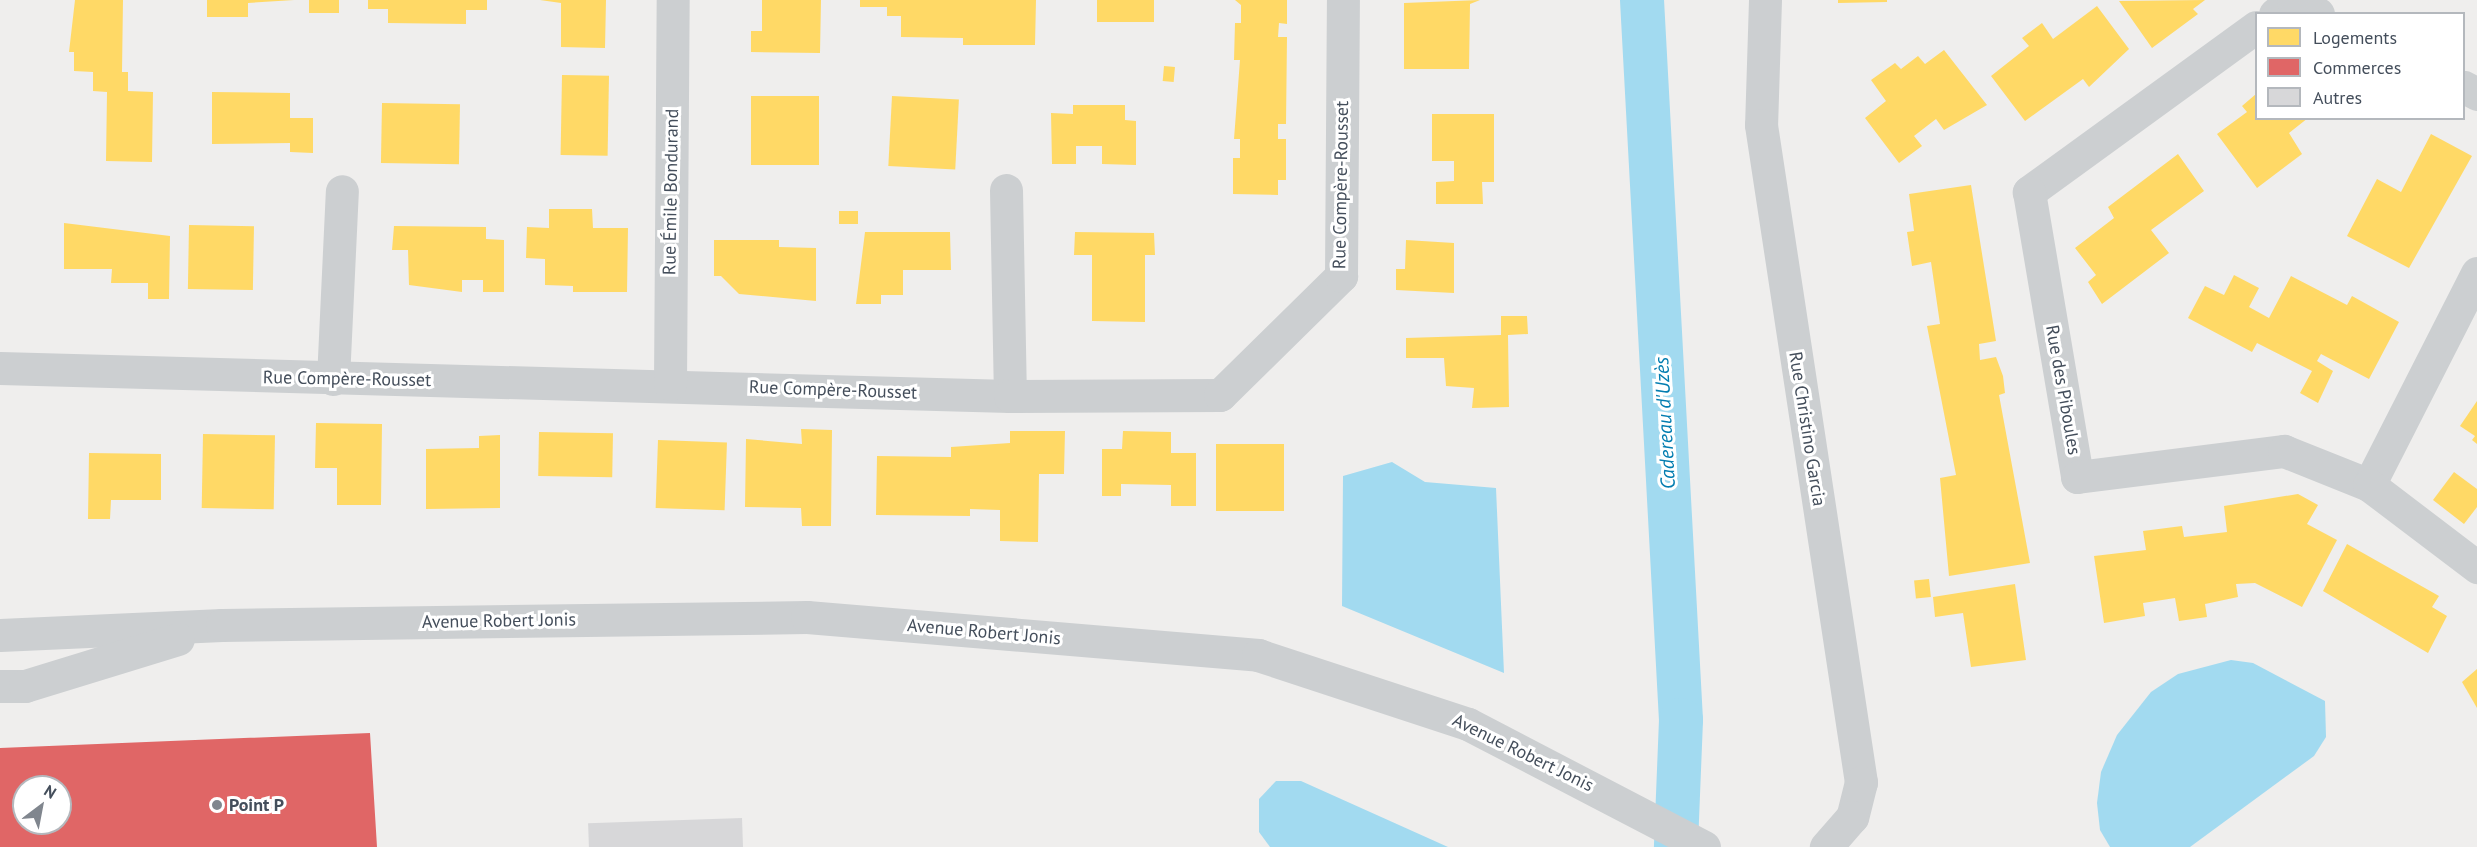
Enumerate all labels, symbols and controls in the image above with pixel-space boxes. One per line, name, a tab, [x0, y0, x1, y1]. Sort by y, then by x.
legend	[2255, 12, 2465, 120]
text: Logements	[2313, 26, 2397, 49]
text: Commerces	[2313, 56, 2401, 79]
text: Autres	[2313, 86, 2362, 109]
street label: Rue Compère-Rousset	[1329, 101, 1353, 269]
street label: Rue Émile Bondurand	[659, 109, 683, 275]
street label: Rue des Piboules	[2041, 323, 2085, 457]
street label: Rue Christino Garcia	[1784, 350, 1830, 508]
water label: Cadereau d'Uzès	[1650, 356, 1680, 490]
street label: Rue Compère-Rousset	[263, 367, 431, 391]
street label: Rue Compère-Rousset	[749, 376, 917, 404]
street label: Avenue Robert Jonis	[422, 609, 576, 633]
street label: Avenue Robert Jonis	[906, 615, 1062, 649]
street label: Avenue Robert Jonis	[1449, 710, 1597, 796]
north arrow	[12, 775, 72, 835]
text: N	[41, 780, 60, 803]
place label: Point P	[229, 794, 284, 816]
marker: Point P	[210, 798, 224, 812]

